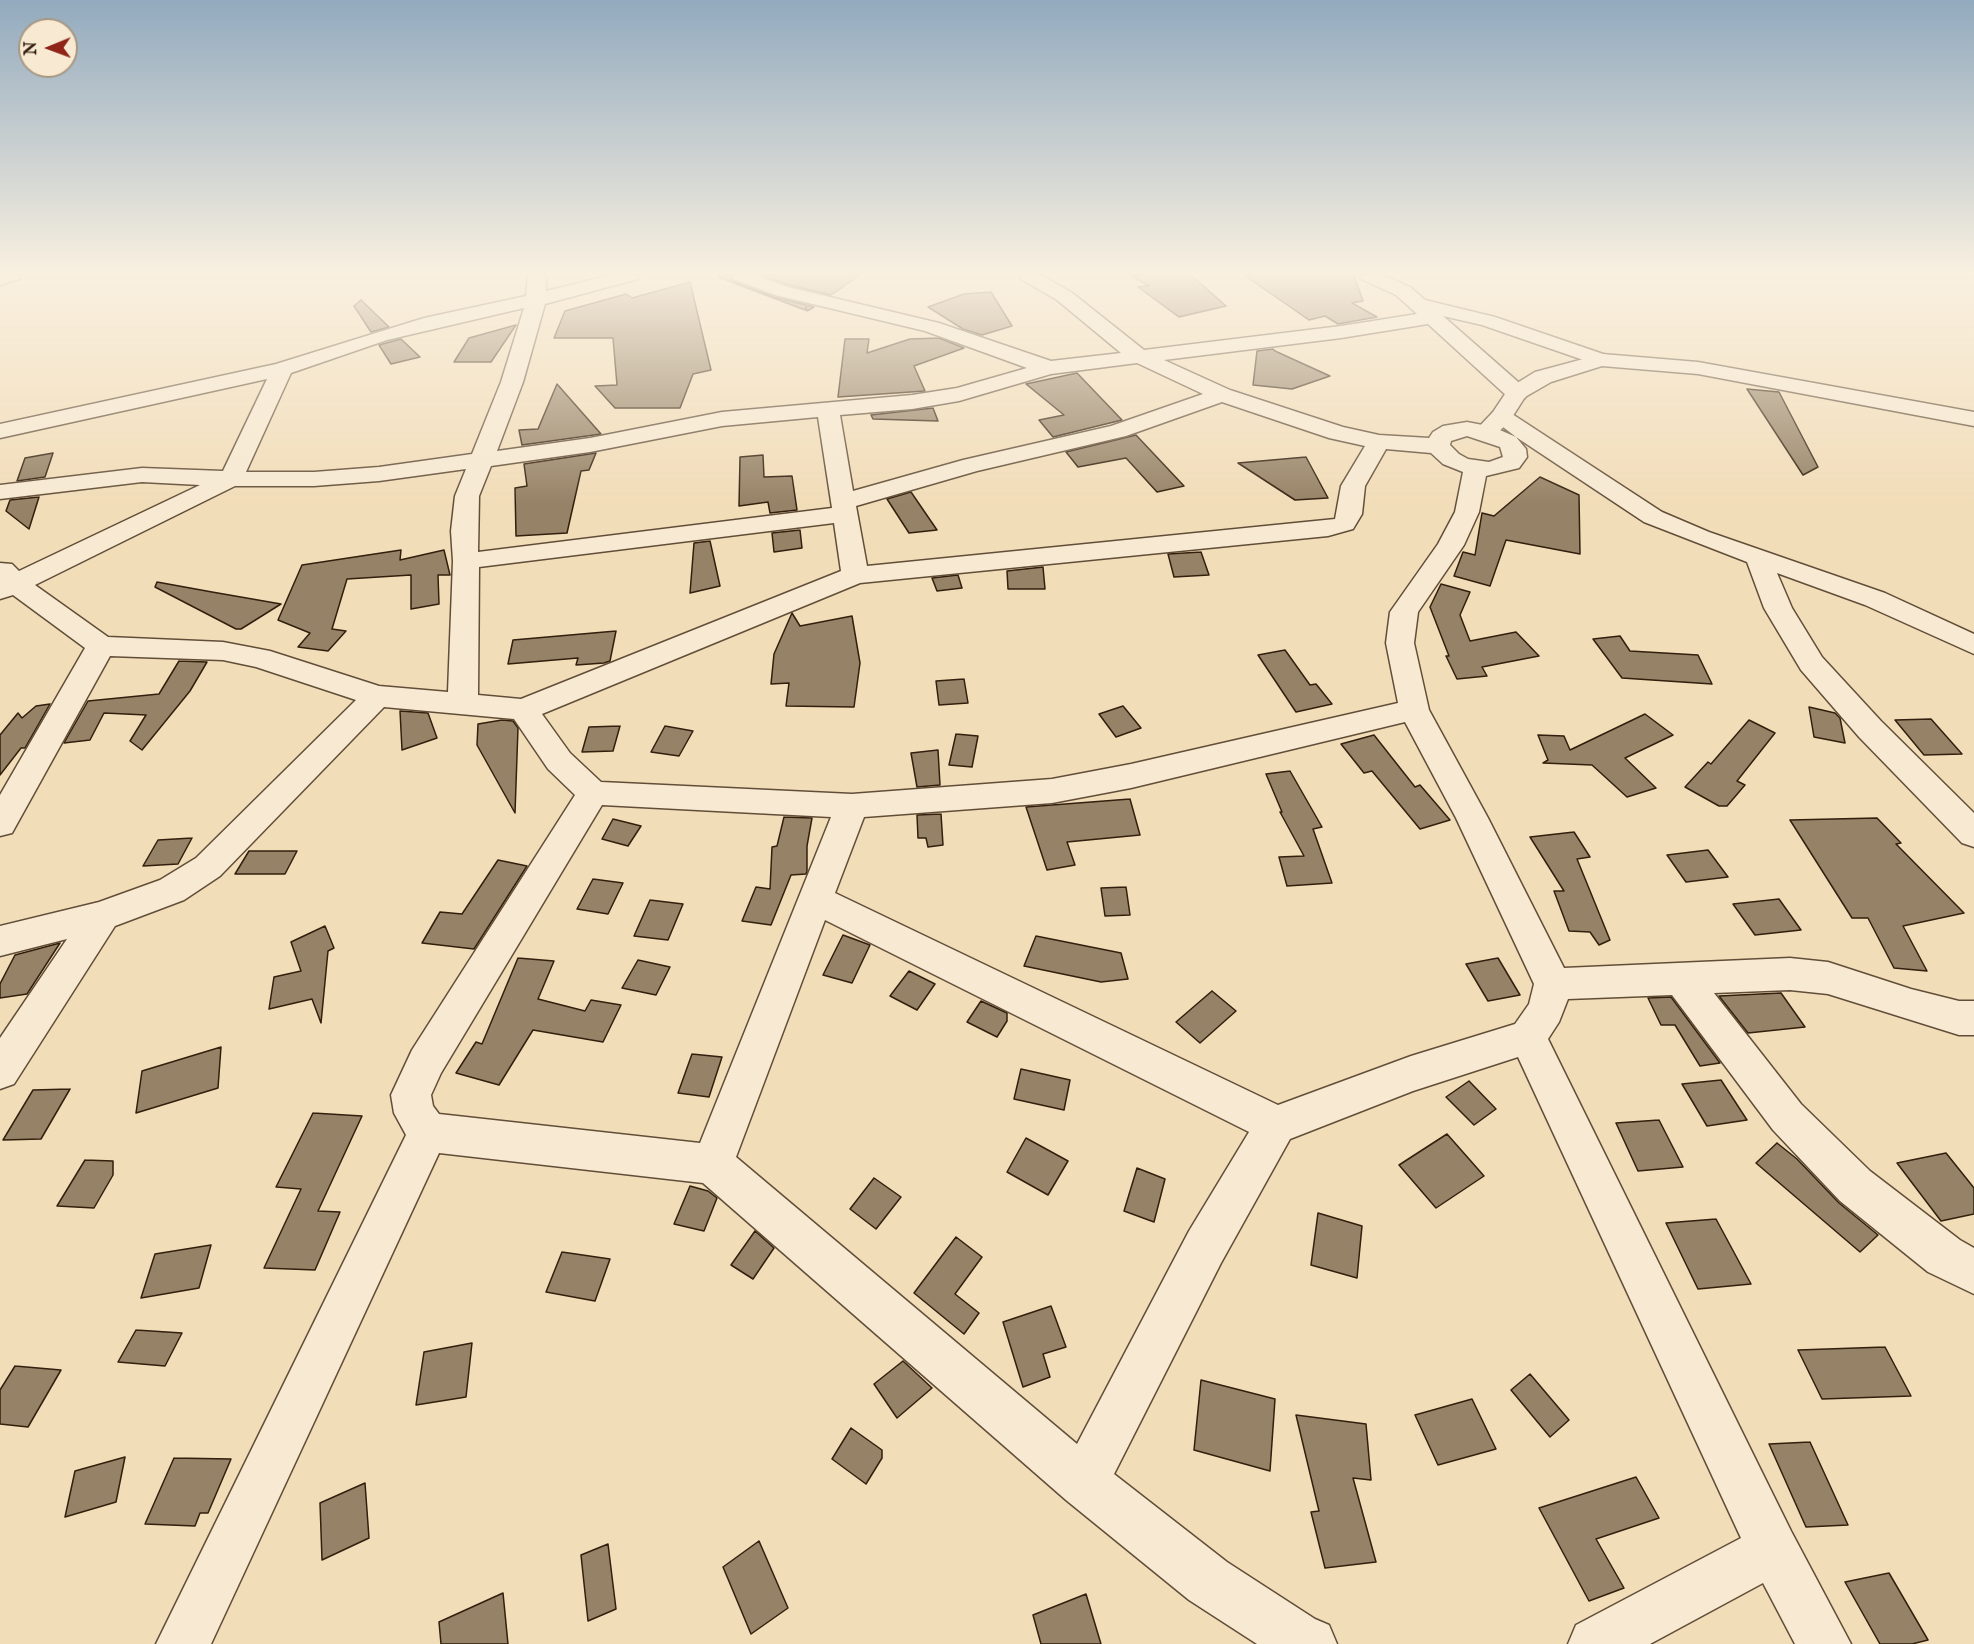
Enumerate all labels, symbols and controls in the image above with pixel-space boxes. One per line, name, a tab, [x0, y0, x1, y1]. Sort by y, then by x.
north arrow	[18, 18, 78, 78]
text: N	[22, 41, 42, 55]

